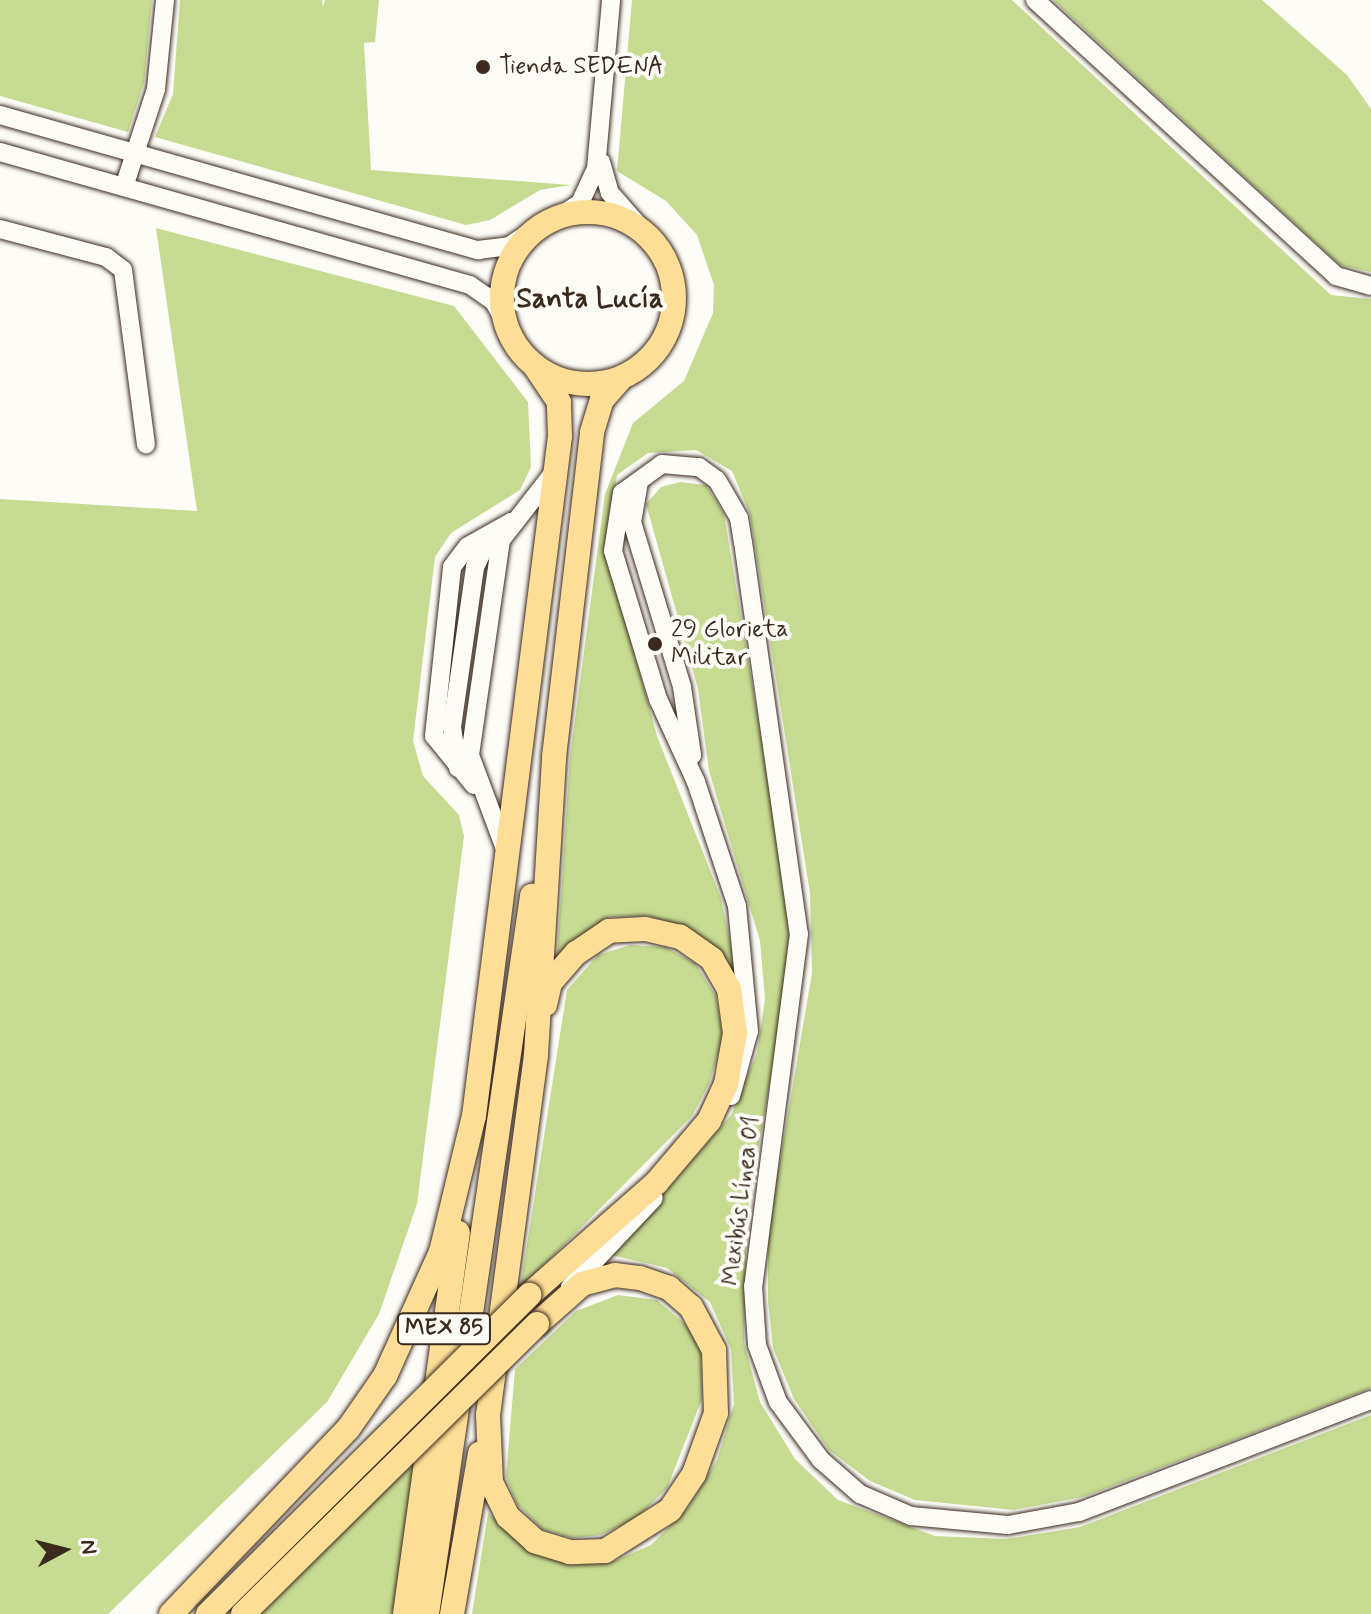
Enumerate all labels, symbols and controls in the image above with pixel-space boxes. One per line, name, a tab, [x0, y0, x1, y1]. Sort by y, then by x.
place label: Tienda SEDENA	[499, 53, 664, 81]
marker: Tienda SEDENA	[474, 58, 492, 76]
district label: Santa Lucía	[518, 283, 662, 317]
place label: 29 Glorieta Militar	[671, 616, 789, 672]
marker: 29 Glorieta Militar	[646, 635, 664, 653]
street label: Mexibús Línea 01	[717, 1113, 767, 1289]
road number: MEX 85	[396, 1311, 492, 1347]
north arrow	[24, 1510, 104, 1590]
text: N	[73, 1538, 103, 1556]

